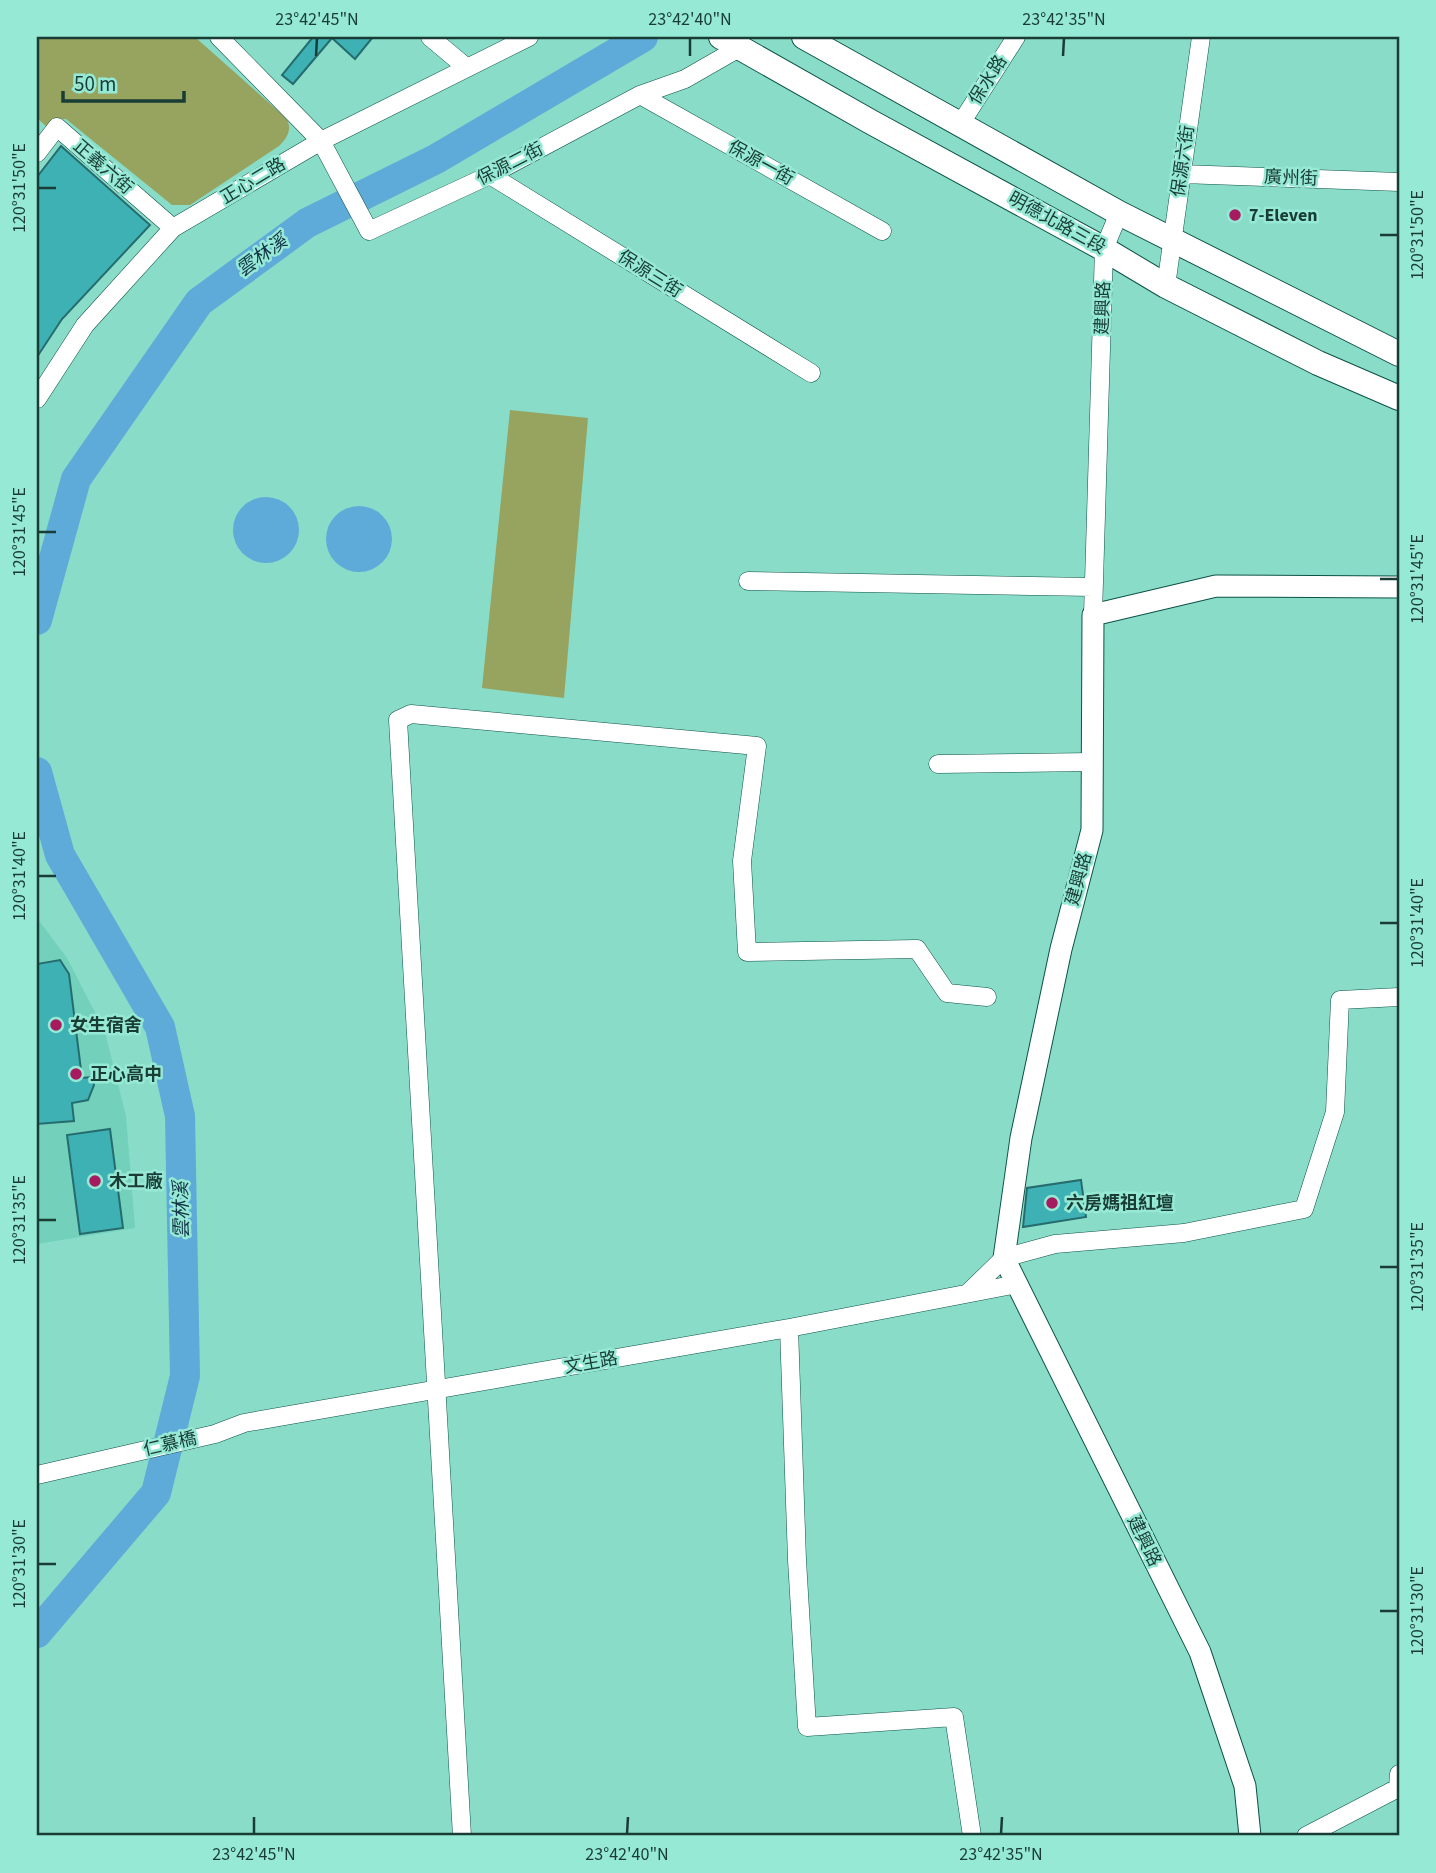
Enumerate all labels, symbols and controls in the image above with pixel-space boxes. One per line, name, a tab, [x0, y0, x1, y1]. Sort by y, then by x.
text: 23°42'45"N	[275, 7, 359, 32]
text: 23°42'40"N	[648, 7, 732, 32]
text: 23°42'35"N	[1022, 7, 1106, 32]
street label: 保水路	[963, 50, 1013, 110]
scale bar	[63, 60, 184, 104]
text: 50 m	[74, 69, 116, 99]
street label: 保源六街	[1166, 124, 1200, 198]
street label: 正義六街	[68, 134, 138, 200]
street label: 保源一街	[723, 135, 799, 191]
street label: 保源二街	[472, 137, 548, 191]
text: 120°31'50"E	[7, 143, 32, 233]
street label: 正心二路	[216, 152, 290, 210]
street label: 廣州街	[1264, 165, 1318, 191]
street label: 明德北路三段	[1004, 186, 1110, 260]
text: 120°31'50"E	[1405, 190, 1430, 280]
place label: 7-Eleven	[1249, 203, 1318, 228]
marker: 7-Eleven	[1227, 207, 1243, 223]
water label: 雲林溪	[231, 227, 295, 284]
street label: 保源三街	[613, 244, 687, 304]
street label: 建興路	[1090, 281, 1116, 335]
text: 120°31'45"E	[7, 487, 32, 577]
text: 120°31'45"E	[1405, 534, 1430, 624]
text: 120°31'40"E	[7, 831, 32, 921]
street label: 建興路	[1060, 850, 1098, 908]
text: 120°31'40"E	[1405, 878, 1430, 968]
place label: 女生宿舍	[70, 1013, 142, 1038]
marker: 女生宿舍	[48, 1017, 64, 1033]
place label: 正心高中	[90, 1062, 162, 1087]
marker: 正心高中	[68, 1066, 84, 1082]
place label: 木工廠	[109, 1169, 163, 1194]
marker: 木工廠	[87, 1173, 103, 1189]
text: 120°31'35"E	[7, 1175, 32, 1265]
water label: 雲林溪	[168, 1178, 196, 1239]
place label: 六房媽祖紅壇	[1066, 1191, 1174, 1216]
marker: 六房媽祖紅壇	[1044, 1195, 1060, 1211]
text: 120°31'35"E	[1405, 1222, 1430, 1312]
street label: 文生路	[562, 1346, 620, 1380]
street label: 仁慕橋	[141, 1426, 199, 1462]
street label: 建興路	[1121, 1511, 1167, 1571]
text: 120°31'30"E	[7, 1519, 32, 1609]
text: 120°31'30"E	[1405, 1566, 1430, 1656]
text: 23°42'45"N	[212, 1842, 296, 1867]
text: 23°42'40"N	[585, 1842, 669, 1867]
text: 23°42'35"N	[959, 1842, 1043, 1867]

